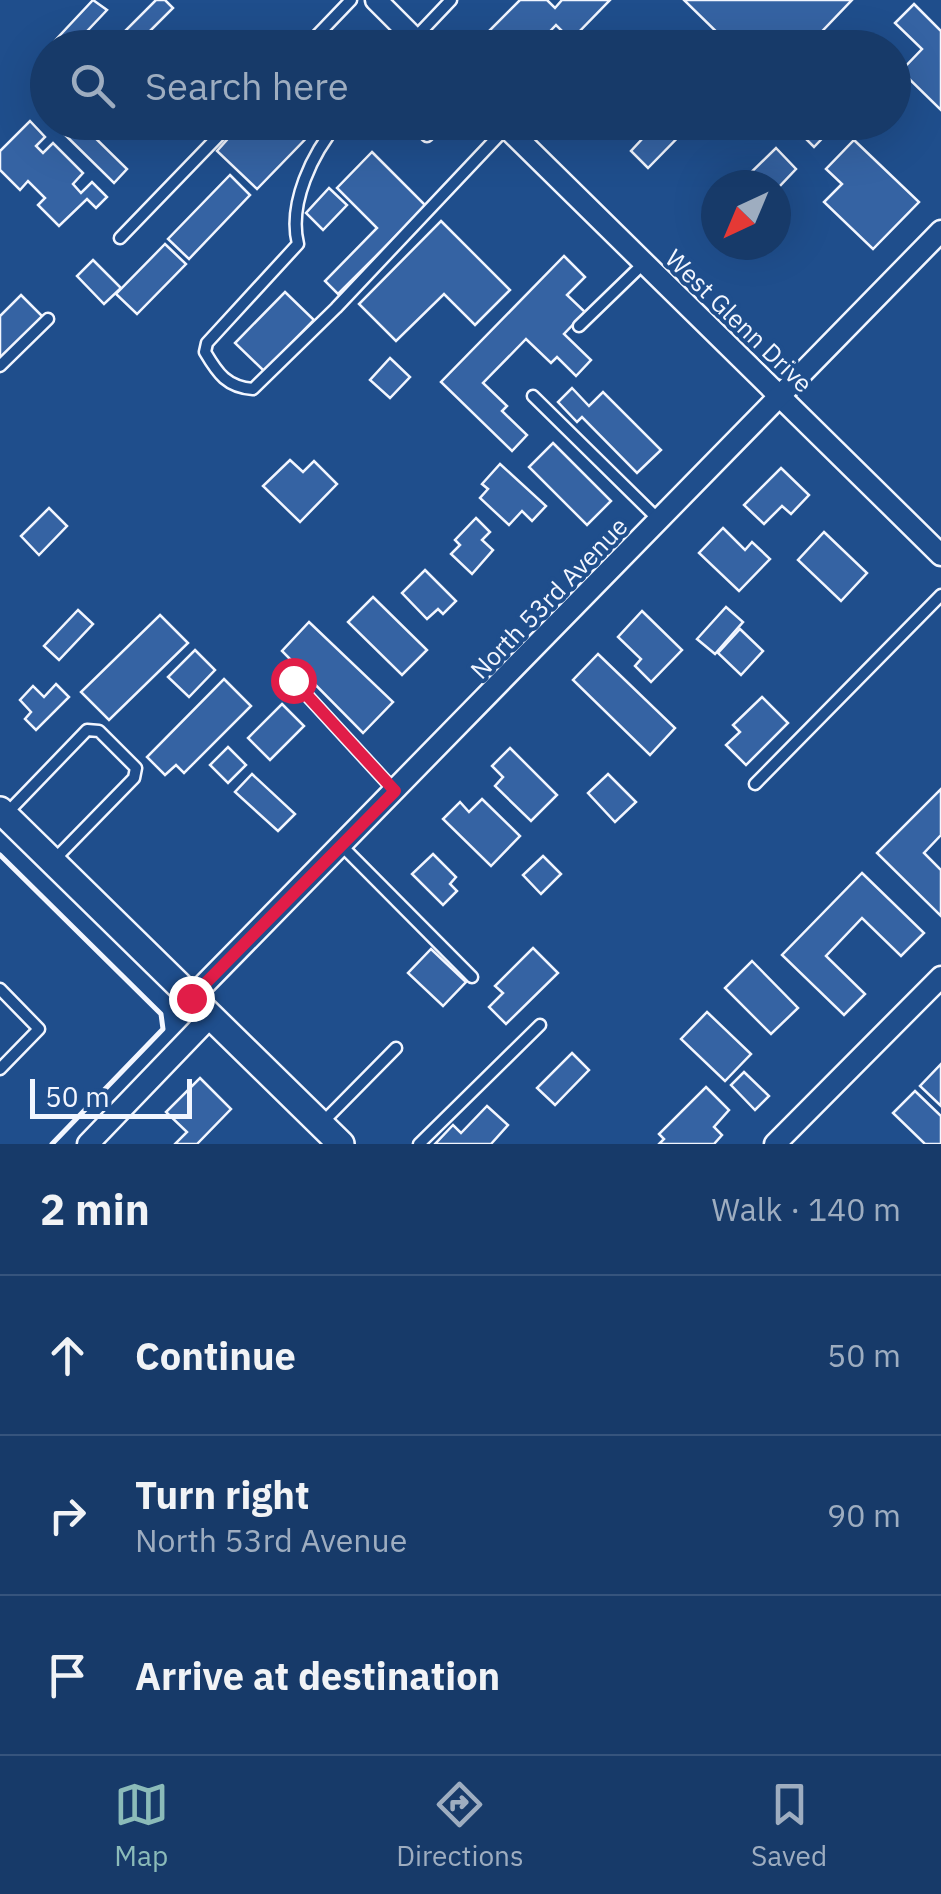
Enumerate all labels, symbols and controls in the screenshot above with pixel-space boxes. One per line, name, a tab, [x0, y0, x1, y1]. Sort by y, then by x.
search box	[30, 30, 911, 140]
icon: search	[65, 58, 120, 113]
text: Search here	[145, 61, 349, 110]
north arrow	[701, 170, 791, 260]
street label: West Glenn Drive	[659, 242, 820, 399]
street label: North 53rd Avenue	[463, 510, 634, 686]
route start	[271, 658, 317, 704]
route end	[169, 976, 215, 1022]
scale bar	[30, 1074, 192, 1118]
text: 50 m	[45, 1078, 110, 1115]
text: 2 min	[40, 1182, 150, 1237]
text: Walk · 140 m	[712, 1188, 901, 1230]
icon: ahead	[40, 1328, 95, 1383]
text: Continue	[135, 1331, 296, 1380]
text: 50 m	[827, 1334, 901, 1376]
text: Turn right	[135, 1470, 310, 1519]
icon: right	[40, 1488, 95, 1543]
text: 90 m	[827, 1494, 901, 1536]
text: North 53rd Avenue	[135, 1519, 407, 1561]
icon: arrive	[40, 1648, 95, 1703]
text: Arrive at destination	[135, 1651, 500, 1700]
tab: Map	[114, 1777, 169, 1874]
tab: Directions	[396, 1777, 524, 1874]
tab: Saved	[751, 1777, 827, 1874]

